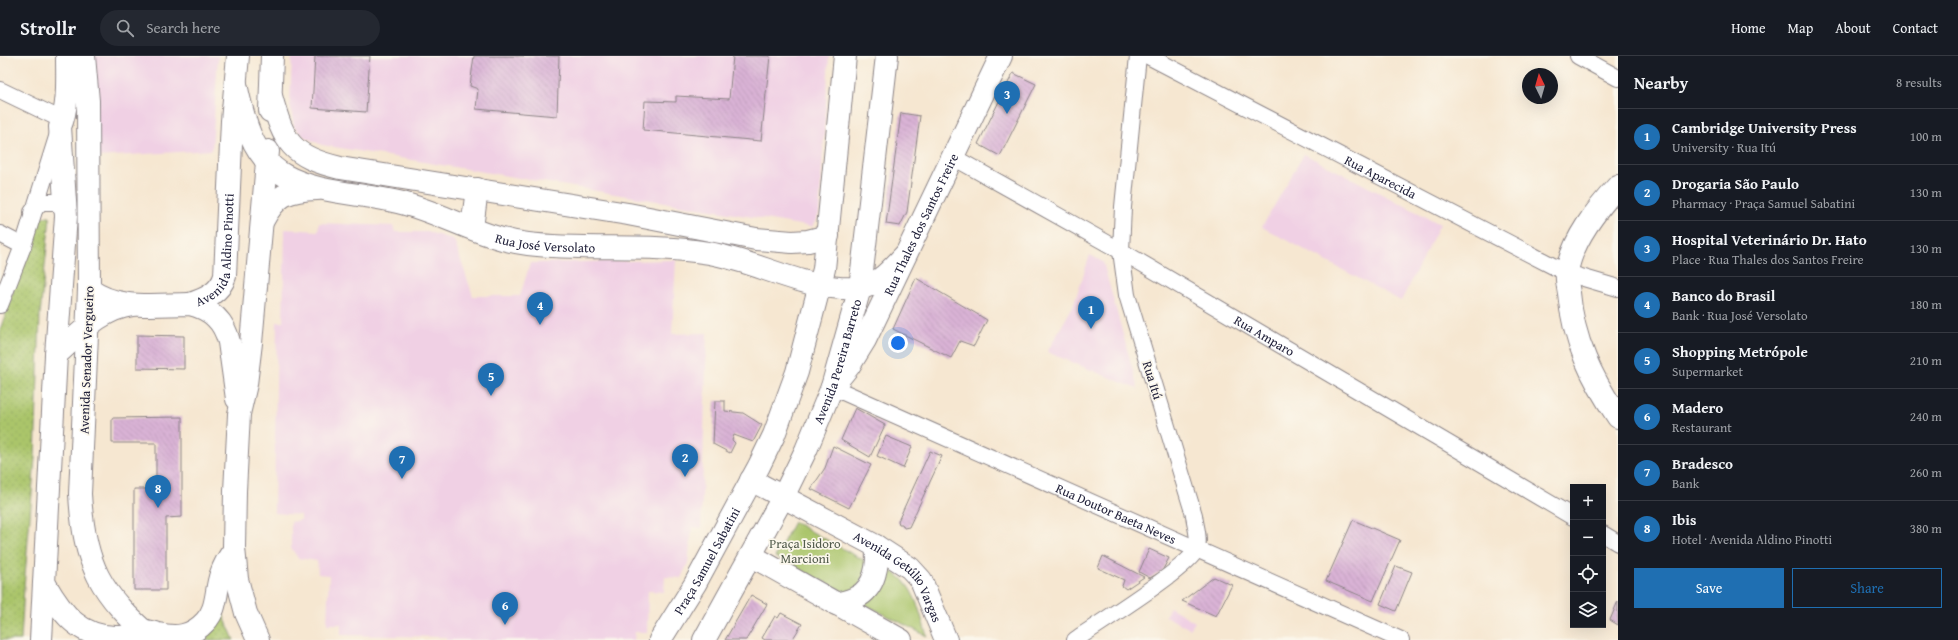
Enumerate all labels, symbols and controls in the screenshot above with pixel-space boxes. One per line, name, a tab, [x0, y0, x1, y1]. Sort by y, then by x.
search box	[100, 10, 380, 46]
text: Strollr	[20, 14, 76, 42]
icon: search	[114, 17, 136, 39]
text: Search here	[146, 17, 220, 38]
text: Home	[1731, 18, 1766, 38]
text: Map	[1788, 18, 1813, 38]
text: About	[1835, 18, 1871, 38]
text: Contact	[1893, 18, 1938, 38]
north arrow	[1522, 68, 1558, 104]
text: Nearby	[1634, 70, 1688, 95]
text: 8 results	[1896, 73, 1942, 92]
pin: 3	[994, 81, 1020, 114]
text: Cambridge University Press	[1672, 117, 1857, 138]
text: 1	[1644, 127, 1650, 146]
text: 100 m	[1910, 127, 1942, 146]
text: University · Rua Itú	[1672, 138, 1776, 157]
street label: Rua Thales dos Santos Freire	[879, 150, 963, 299]
street label: Rua Aparecida	[1341, 151, 1420, 204]
text: Drogaria São Paulo	[1672, 173, 1799, 194]
text: 2	[1644, 183, 1650, 202]
text: 130 m	[1910, 183, 1942, 202]
street label: Avenida Aldino Pinotti	[193, 193, 239, 311]
text: Pharmacy · Praça Samuel Sabatini	[1672, 194, 1855, 213]
street label: Rua José Versolato	[493, 228, 596, 257]
text: Hospital Veterinário Dr. Hato	[1672, 229, 1867, 250]
text: 3	[1644, 239, 1650, 258]
text: 130 m	[1910, 239, 1942, 258]
text: Place · Rua Thales dos Santos Freire	[1672, 250, 1864, 269]
street label: Avenida Senador Vergueiro	[74, 285, 99, 434]
text: Banco do Brasil	[1672, 285, 1775, 306]
pin: 4	[527, 292, 553, 325]
text: 4	[1644, 295, 1650, 314]
text: 180 m	[1910, 295, 1942, 314]
street label: Avenida Pereira Barreto	[809, 296, 867, 427]
pin: 1	[1078, 296, 1104, 329]
text: Bank · Rua José Versolato	[1672, 306, 1808, 325]
street label: Rua Amparo	[1231, 311, 1298, 361]
your location	[888, 333, 908, 353]
text: Shopping Metrópole	[1672, 341, 1808, 362]
text: 5	[1644, 351, 1650, 370]
text: 210 m	[1910, 351, 1942, 370]
street label: Rua Itú	[1138, 359, 1167, 402]
text: Supermarket	[1672, 362, 1743, 381]
pin: 5	[478, 363, 504, 396]
text: Madero	[1672, 397, 1723, 418]
text: 6	[1644, 407, 1650, 426]
text: 240 m	[1910, 407, 1942, 426]
text: Restaurant	[1672, 418, 1732, 437]
pin: 2	[672, 444, 698, 477]
pin: 7	[389, 446, 415, 479]
text: Bradesco	[1672, 453, 1733, 474]
text: 7	[1644, 463, 1650, 482]
text: 260 m	[1910, 463, 1942, 482]
text: Bank	[1672, 474, 1699, 493]
pin: 8	[145, 475, 171, 508]
street label: Rua Doutor Baeta Neves	[1053, 479, 1179, 549]
map controls	[1570, 484, 1606, 628]
button: +	[1570, 484, 1606, 520]
street label: Praça Samuel Sabatini	[669, 504, 745, 618]
text: Ibis	[1672, 509, 1696, 530]
text: 8	[1644, 519, 1650, 538]
text: 380 m	[1910, 519, 1942, 538]
button: −	[1570, 520, 1606, 556]
street label: Avenida Getúlio Vargas	[850, 527, 947, 625]
text: Hotel · Avenida Aldino Pinotti	[1672, 530, 1832, 549]
park label: Praça Isidoro Marcioni	[769, 534, 841, 568]
button: locate	[1570, 556, 1606, 592]
button: Save	[1634, 568, 1784, 608]
button: Share	[1792, 568, 1942, 608]
pin: 6	[492, 592, 518, 625]
button: layers	[1570, 592, 1606, 628]

